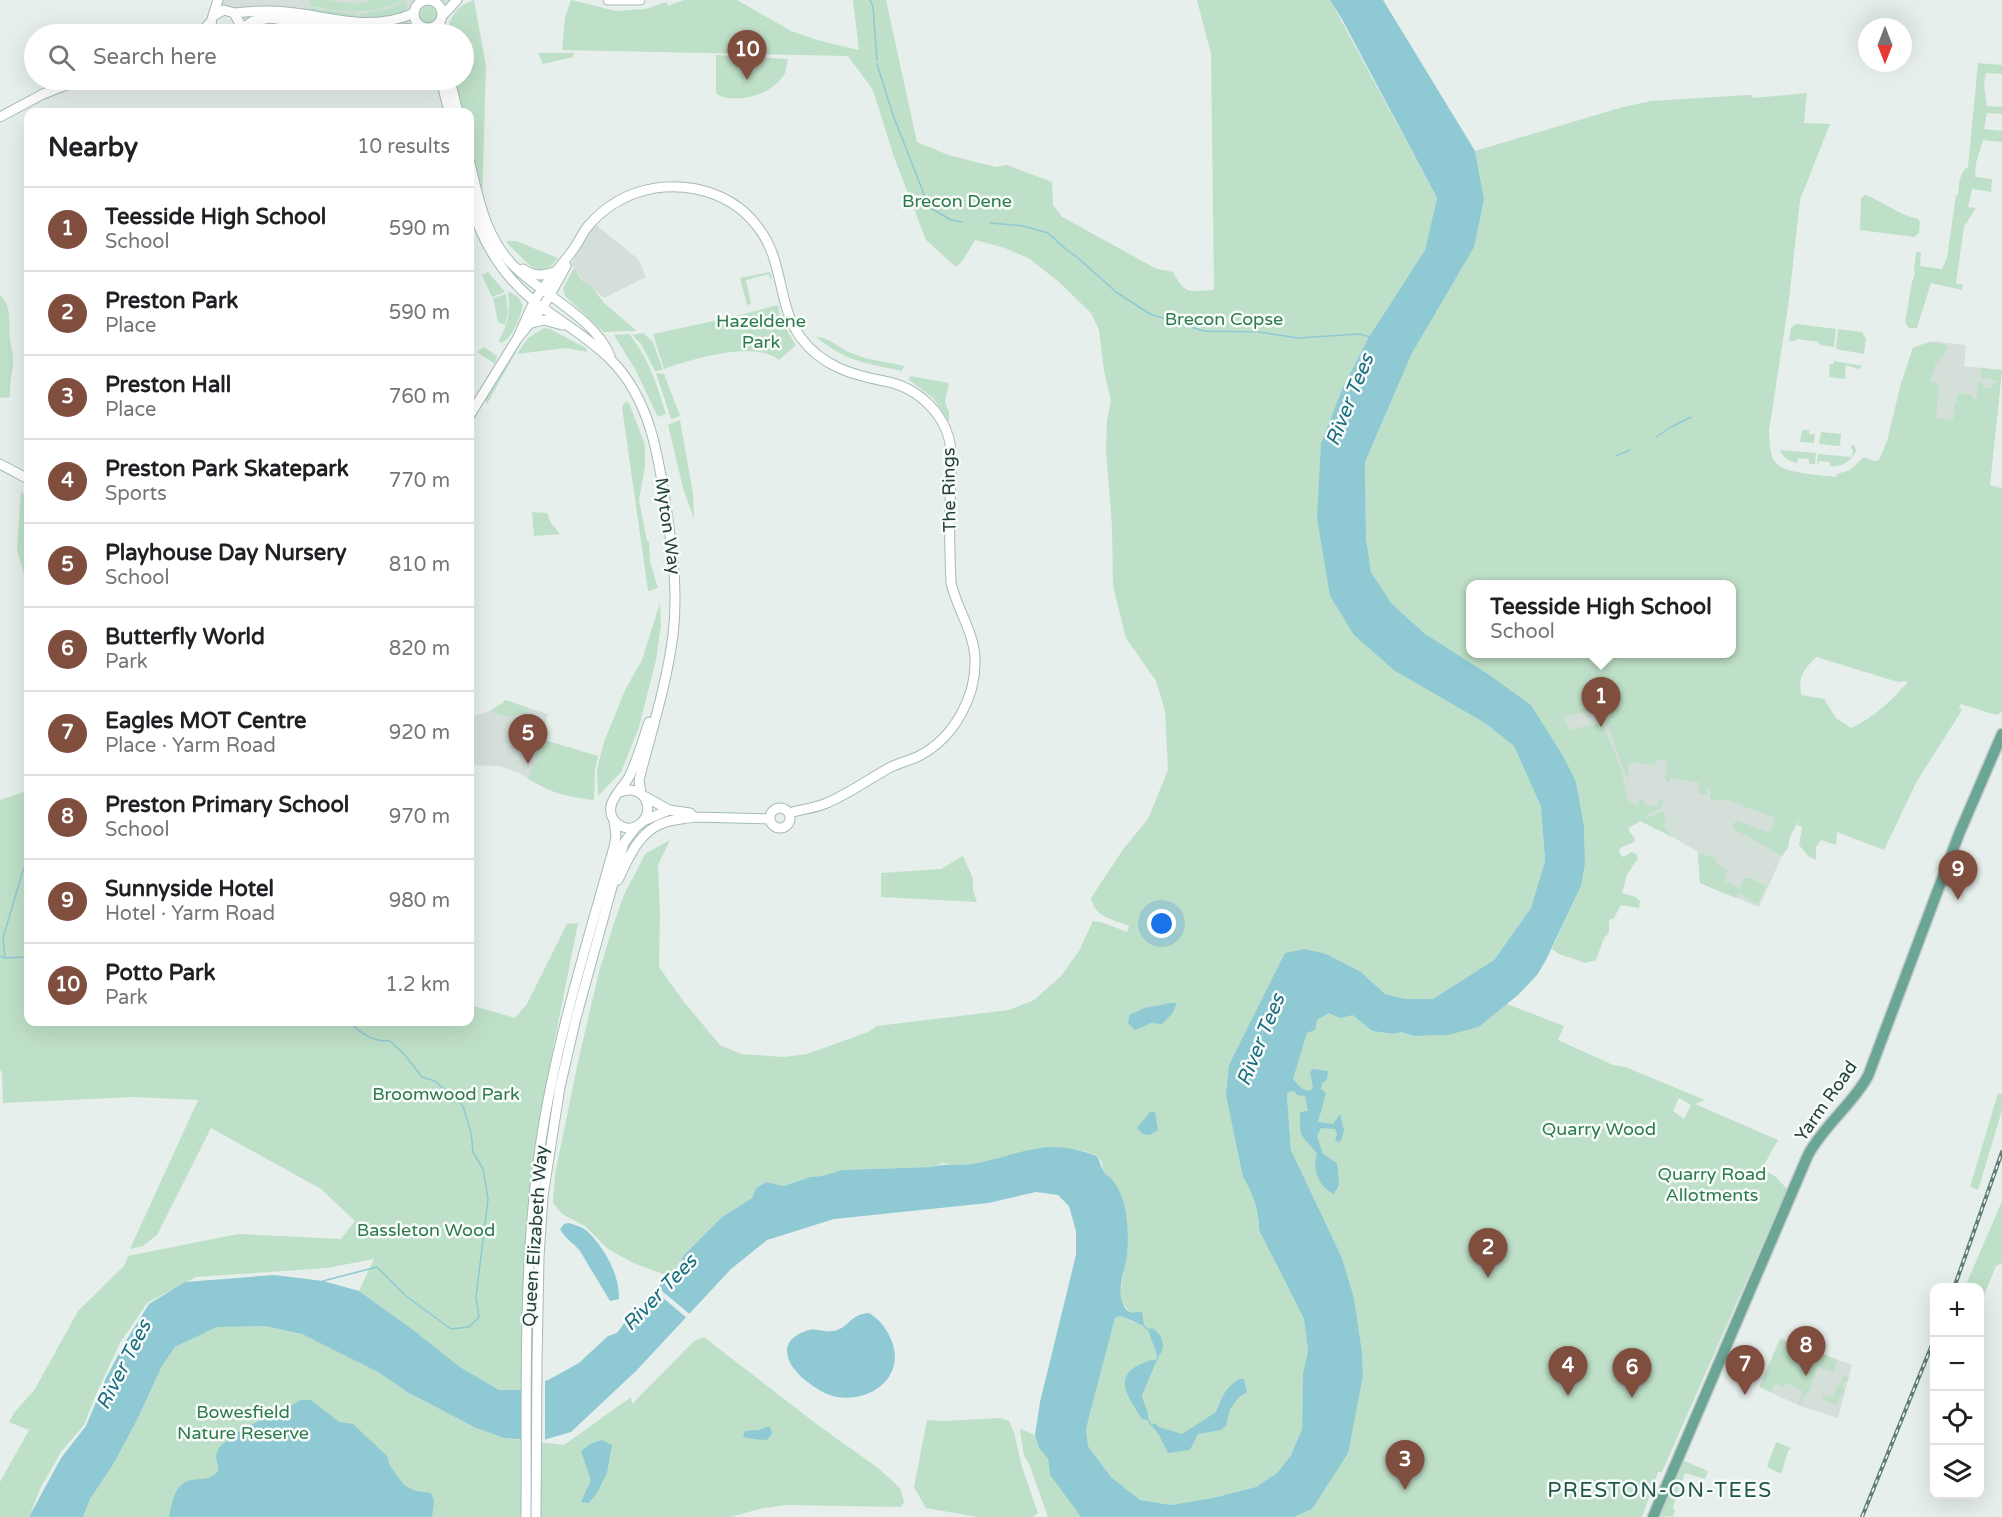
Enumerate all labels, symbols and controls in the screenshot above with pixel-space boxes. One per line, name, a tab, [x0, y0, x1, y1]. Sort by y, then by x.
north arrow	[1858, 18, 1912, 72]
search box	[24, 24, 474, 90]
pin: 10	[728, 31, 766, 80]
icon: search	[45, 41, 78, 74]
text: Search here	[93, 44, 217, 70]
text: Nearby	[48, 132, 138, 163]
text: 10 results	[357, 135, 450, 159]
park label: Brecon Dene	[902, 190, 1012, 212]
text: Teesside High School	[105, 204, 326, 230]
text: 1	[61, 217, 74, 241]
text: 590 m	[389, 217, 450, 241]
text: School	[105, 230, 169, 254]
text: Preston Park	[105, 288, 238, 314]
text: 2	[61, 301, 74, 325]
text: 590 m	[389, 301, 450, 325]
park label: Brecon Copse	[1165, 308, 1283, 330]
park label: Hazeldene Park	[716, 310, 806, 353]
text: Place	[105, 314, 156, 338]
water label: River Tees	[1321, 349, 1380, 449]
text: Preston Hall	[105, 372, 231, 398]
text: 3	[61, 385, 74, 409]
text: 760 m	[389, 385, 450, 409]
text: Place	[105, 398, 156, 422]
street label: The Rings	[937, 447, 961, 533]
text: Preston Park Skatepark	[105, 456, 349, 482]
text: 4	[61, 469, 74, 493]
text: 770 m	[389, 469, 450, 493]
street label: Myton Way	[650, 476, 686, 576]
text: Sports	[105, 482, 167, 506]
text: Playhouse Day Nursery	[105, 540, 346, 566]
text: 5	[61, 553, 74, 577]
text: 810 m	[389, 553, 450, 577]
text: School	[105, 566, 169, 590]
popup	[1466, 580, 1736, 658]
text: Teesside High School	[1490, 594, 1712, 620]
text: School	[1490, 620, 1555, 644]
text: Butterfly World	[105, 624, 265, 650]
text: 6	[61, 637, 74, 661]
text: 820 m	[389, 637, 450, 661]
text: Park	[105, 650, 148, 674]
pin: 1	[1582, 678, 1620, 727]
text: Eagles MOT Centre	[105, 708, 306, 734]
pin: 5	[508, 714, 548, 764]
text: 7	[61, 721, 74, 745]
text: 920 m	[389, 721, 450, 745]
text: Place · Yarm Road	[105, 734, 276, 758]
text: Preston Primary School	[105, 792, 349, 818]
text: 8	[61, 805, 74, 829]
text: 970 m	[389, 805, 450, 829]
text: School	[105, 818, 169, 842]
pin: 9	[1938, 850, 1978, 900]
text: Sunnyside Hotel	[105, 876, 274, 902]
text: 9	[61, 889, 74, 913]
text: 980 m	[389, 889, 450, 913]
text: Hotel · Yarm Road	[105, 902, 275, 926]
your location	[1147, 909, 1176, 938]
text: Potto Park	[105, 960, 216, 986]
text: 10	[55, 973, 80, 997]
text: 1.2 km	[385, 973, 450, 997]
text: Park	[105, 986, 148, 1010]
water label: River Tees	[1232, 989, 1291, 1089]
street label: Yarm Road	[1790, 1056, 1862, 1146]
park label: Broomwood Park	[372, 1083, 520, 1105]
park label: Quarry Wood	[1542, 1118, 1656, 1140]
street label: Queen Elizabeth Way	[518, 1144, 552, 1328]
park label: Quarry Road Allotments	[1658, 1163, 1766, 1206]
park label: Bassleton Wood	[357, 1219, 495, 1241]
pin: 2	[1468, 1228, 1508, 1278]
water label: River Tees	[618, 1249, 703, 1336]
map controls	[1930, 1283, 1984, 1499]
button: +	[1930, 1283, 1984, 1337]
water label: River Tees	[91, 1315, 157, 1414]
pin: 8	[1786, 1326, 1826, 1376]
button: −	[1930, 1337, 1984, 1391]
pin: 4	[1548, 1346, 1588, 1396]
pin: 7	[1726, 1346, 1764, 1395]
pin: 6	[1612, 1348, 1652, 1398]
button: locate	[1930, 1391, 1984, 1445]
park label: Bowesfield Nature Reserve	[177, 1401, 309, 1444]
pin: 3	[1386, 1440, 1424, 1490]
button: layers	[1930, 1445, 1984, 1499]
district label: PRESTON-ON-TEES	[1547, 1478, 1773, 1503]

